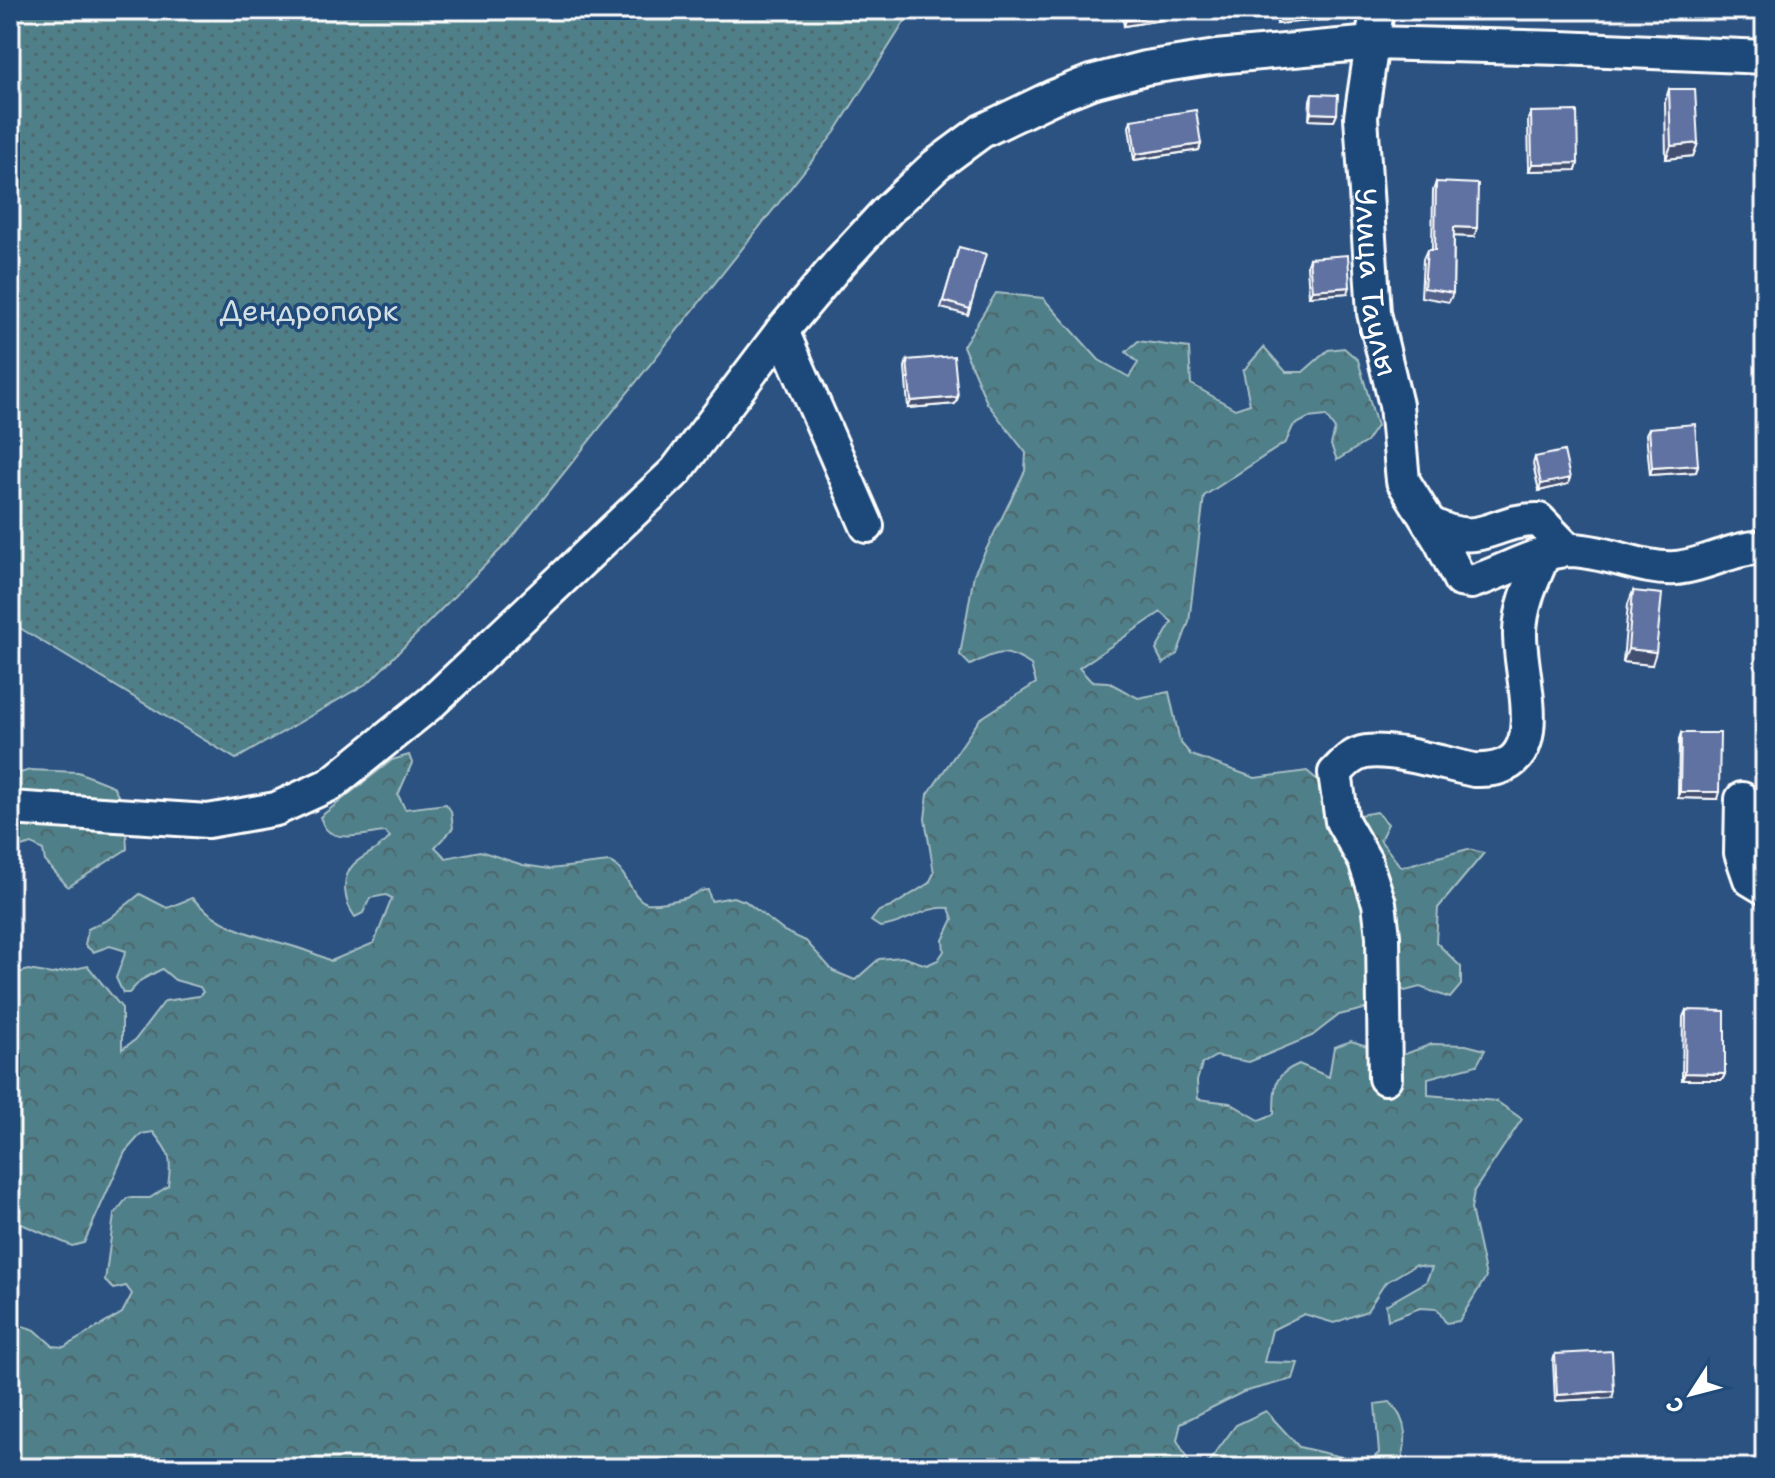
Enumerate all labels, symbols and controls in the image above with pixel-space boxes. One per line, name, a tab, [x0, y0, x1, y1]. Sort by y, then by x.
street label: Улица Таулы	[1345, 186, 1409, 380]
park label: Дендропарк	[220, 290, 398, 331]
north arrow	[1651, 1354, 1731, 1434]
text: С	[1660, 1391, 1691, 1419]

